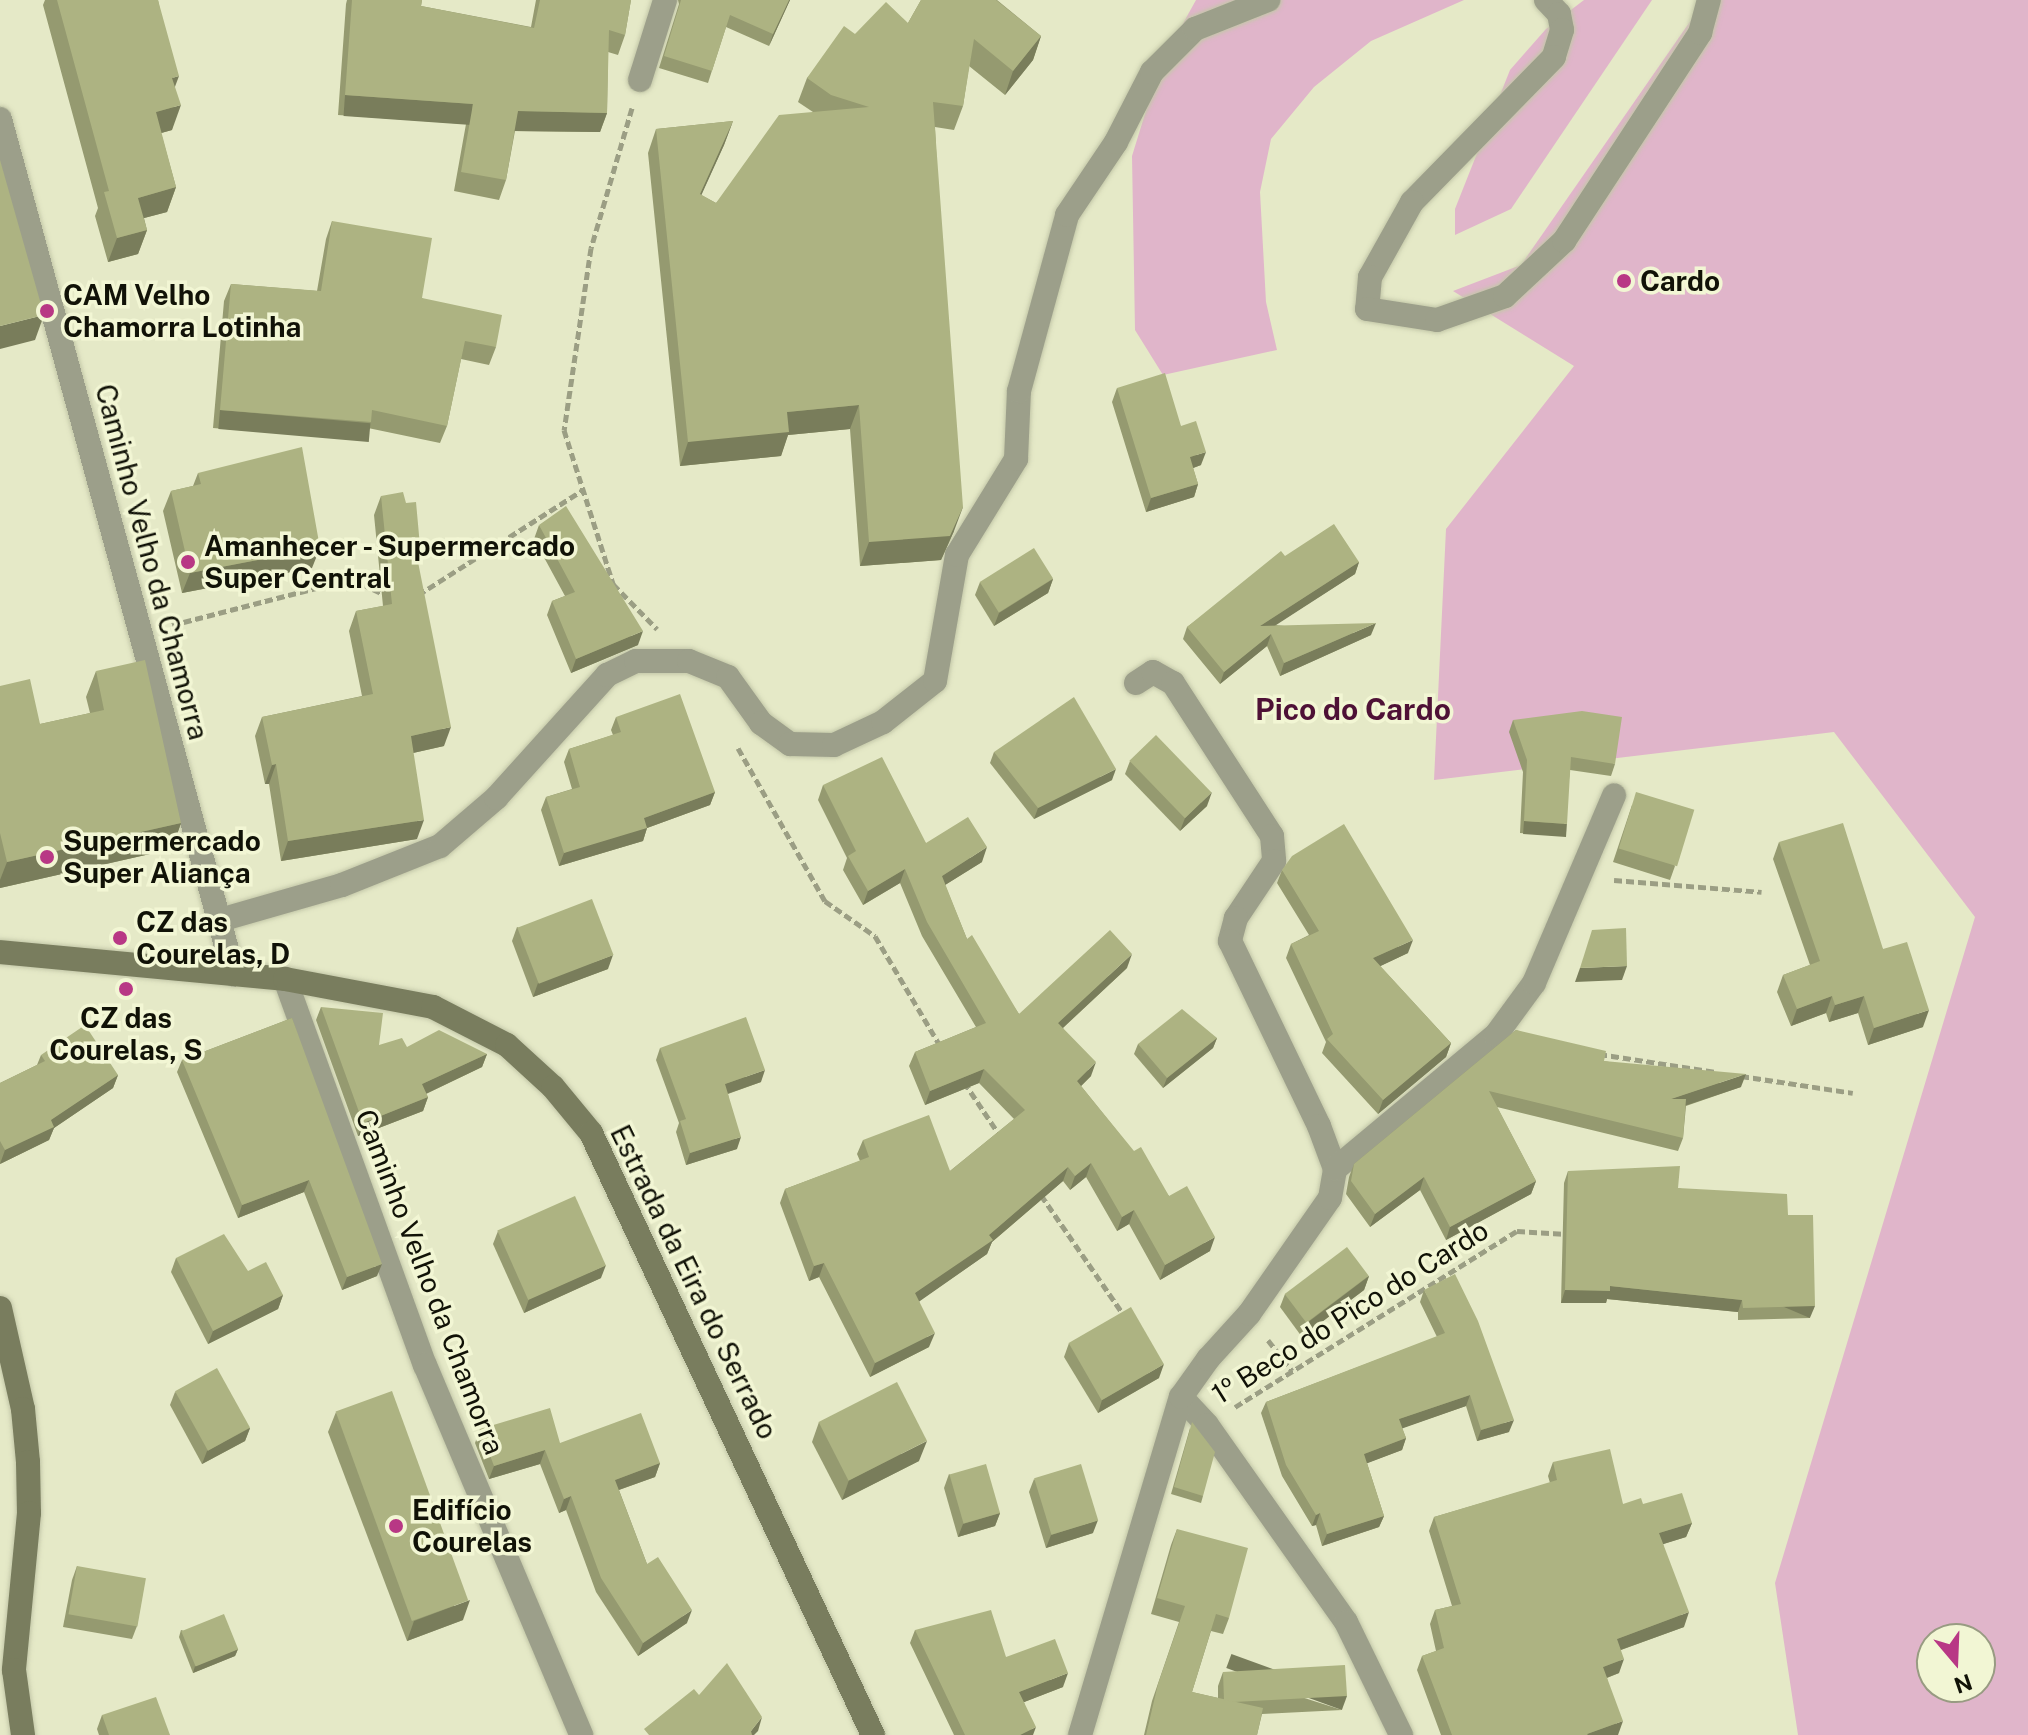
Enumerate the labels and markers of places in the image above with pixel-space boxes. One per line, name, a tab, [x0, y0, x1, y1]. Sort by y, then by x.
place label: Cardo	[1640, 264, 1720, 298]
marker: Cardo	[1615, 272, 1633, 290]
place label: CAM Velho Chamorra Lotinha	[63, 278, 301, 344]
marker: CAM Velho Chamorra Lotinha	[38, 302, 56, 320]
place label: Amanhecer - Supermercado Super Central	[204, 529, 579, 595]
marker: Amanhecer - Supermercado Super Central	[179, 553, 197, 571]
place label: Supermercado Super Aliança	[63, 824, 261, 890]
marker: Supermercado Super Aliança	[38, 848, 56, 866]
place label: CZ das Courelas, D	[136, 905, 290, 971]
marker: CZ das Courelas, D	[111, 929, 129, 947]
marker: CZ das Courelas, S	[117, 980, 135, 998]
place label: CZ das Courelas, S	[49, 1001, 203, 1067]
place label: Edifício Courelas	[412, 1493, 532, 1559]
marker: Edifício Courelas	[387, 1517, 405, 1535]

